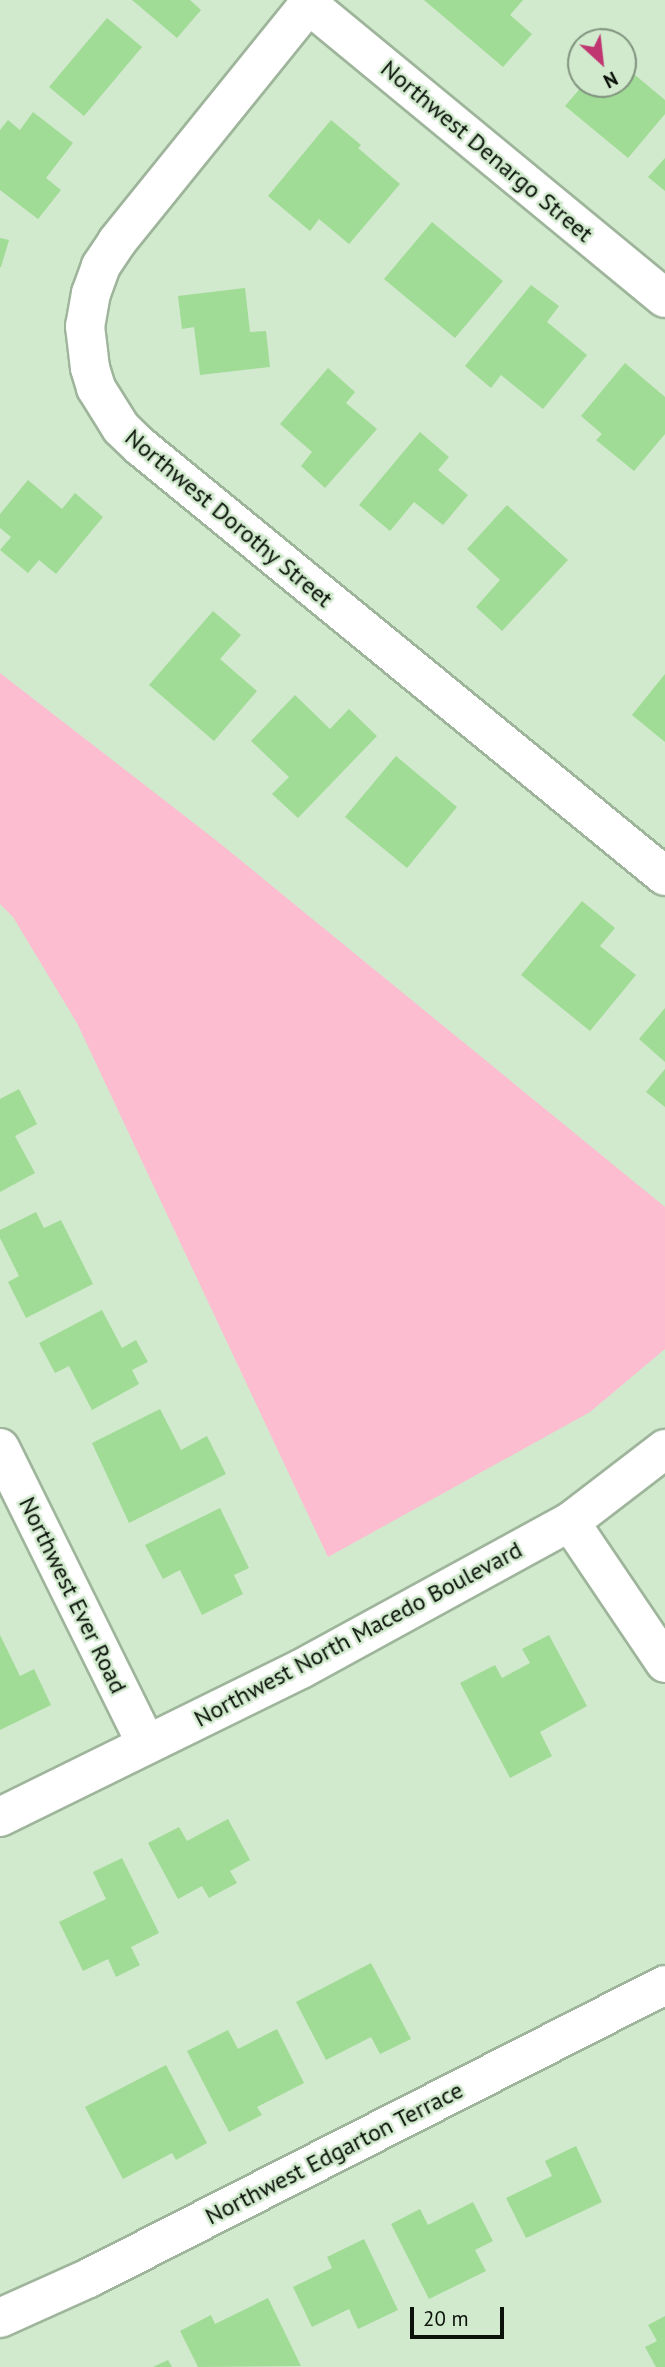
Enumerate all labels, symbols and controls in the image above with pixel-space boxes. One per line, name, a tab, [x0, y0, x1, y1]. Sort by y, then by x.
north arrow	[567, 28, 637, 98]
street label: Northwest Denargo Street	[375, 54, 599, 248]
text: N	[600, 66, 622, 93]
street label: Northwest Dorothy Street	[119, 422, 339, 614]
street label: Northwest Ever Road	[13, 1492, 133, 1698]
street label: Northwest North Macedo Boulevard	[189, 1535, 527, 1733]
street label: Northwest Edgarton Terrace	[200, 2075, 468, 2231]
scale bar	[413, 2294, 508, 2338]
text: 20 m	[423, 2305, 469, 2332]

